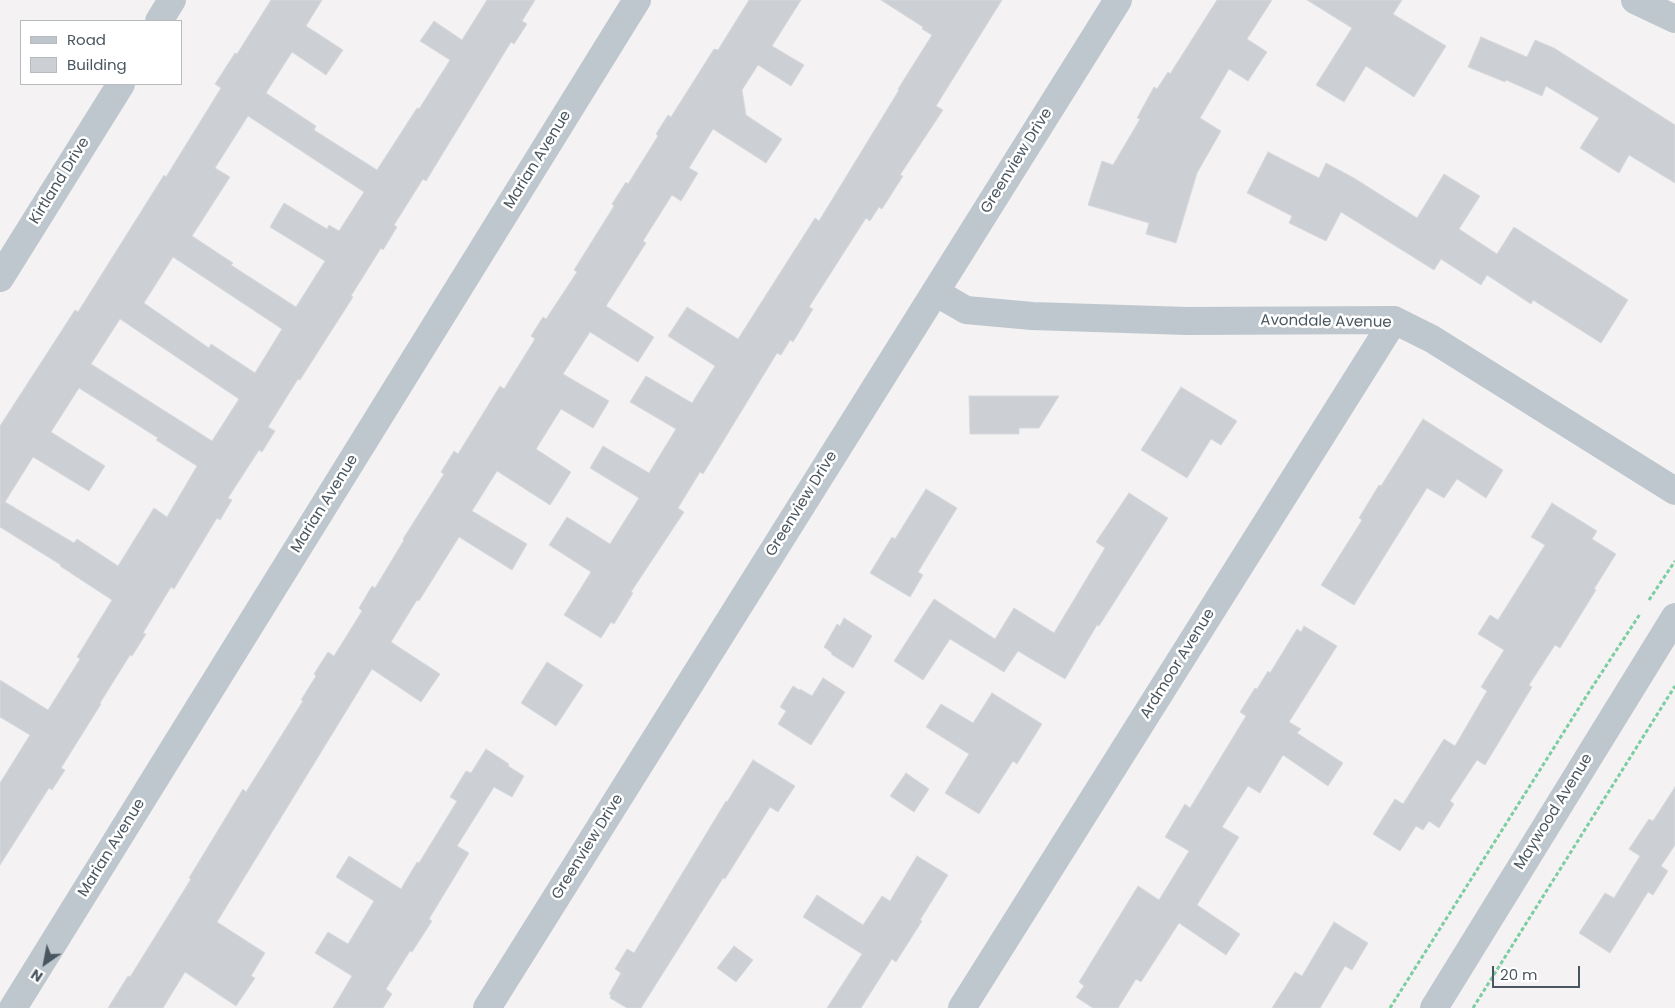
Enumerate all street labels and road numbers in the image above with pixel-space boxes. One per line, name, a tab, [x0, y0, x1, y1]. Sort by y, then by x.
street label: Greenview Drive	[977, 105, 1057, 217]
street label: Marian Avenue	[501, 108, 575, 212]
street label: Kirtland Drive	[26, 134, 94, 228]
street label: Avondale Avenue	[1260, 312, 1392, 332]
street label: Greenview Drive	[762, 448, 842, 560]
street label: Marian Avenue	[288, 452, 362, 556]
street label: Ardmoor Avenue	[1137, 606, 1219, 722]
street label: Maywood Avenue	[1511, 751, 1597, 873]
street label: Greenview Drive	[548, 791, 628, 903]
street label: Marian Avenue	[75, 796, 149, 900]

